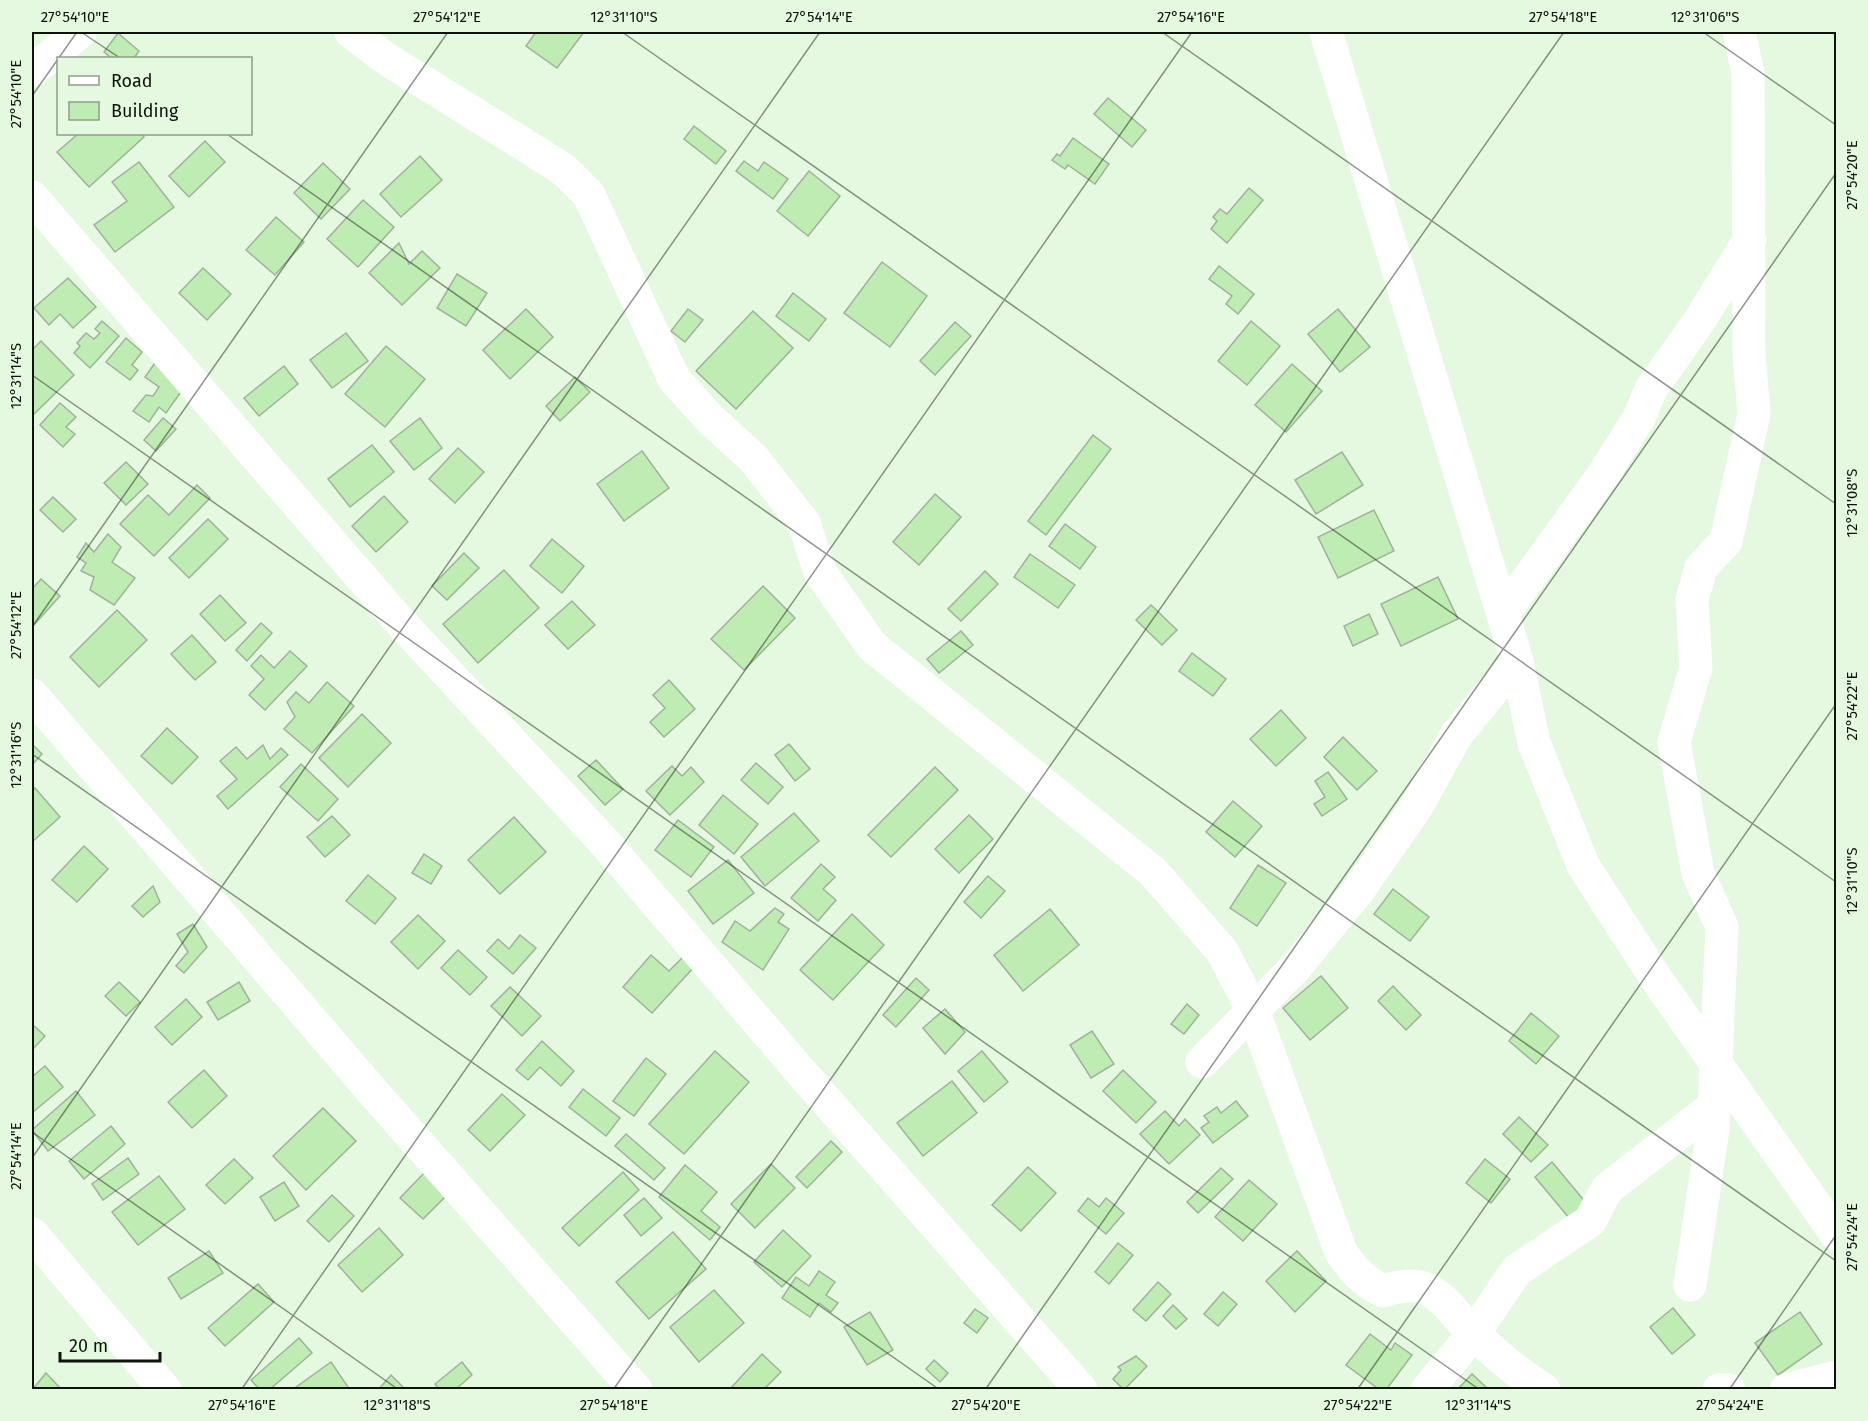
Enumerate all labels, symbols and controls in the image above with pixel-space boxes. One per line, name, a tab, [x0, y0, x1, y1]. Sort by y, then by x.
text: 27°54'10"E	[41, 8, 109, 26]
text: 27°54'12"E	[413, 8, 481, 26]
text: 12°31'10"S	[590, 8, 658, 26]
text: 27°54'14"E	[785, 8, 853, 26]
text: 27°54'16"E	[1157, 8, 1225, 26]
text: 27°54'18"E	[1529, 8, 1597, 26]
text: 12°31'06"S	[1671, 8, 1739, 26]
legend	[57, 57, 252, 135]
text: 27°54'10"E	[7, 60, 25, 128]
text: Road	[111, 70, 153, 92]
text: Building	[111, 100, 179, 122]
text: 27°54'20"E	[1843, 140, 1861, 210]
text: 12°31'14"S	[7, 343, 25, 409]
text: 12°31'08"S	[1843, 468, 1861, 538]
text: 27°54'12"E	[7, 591, 25, 659]
text: 27°54'22"E	[1843, 672, 1861, 740]
text: 12°31'16"S	[7, 721, 25, 789]
text: 12°31'10"S	[1843, 847, 1861, 915]
text: 27°54'14"E	[7, 1122, 25, 1190]
text: 27°54'24"E	[1843, 1203, 1861, 1271]
scale bar	[60, 1325, 160, 1363]
text: 20 m	[69, 1335, 108, 1357]
text: 27°54'16"E	[208, 1396, 276, 1414]
text: 12°31'18"S	[363, 1396, 431, 1414]
text: 27°54'18"E	[580, 1396, 648, 1414]
text: 27°54'20"E	[951, 1396, 1021, 1414]
text: 27°54'22"E	[1324, 1396, 1392, 1414]
text: 12°31'14"S	[1445, 1396, 1511, 1414]
text: 27°54'24"E	[1696, 1396, 1764, 1414]

